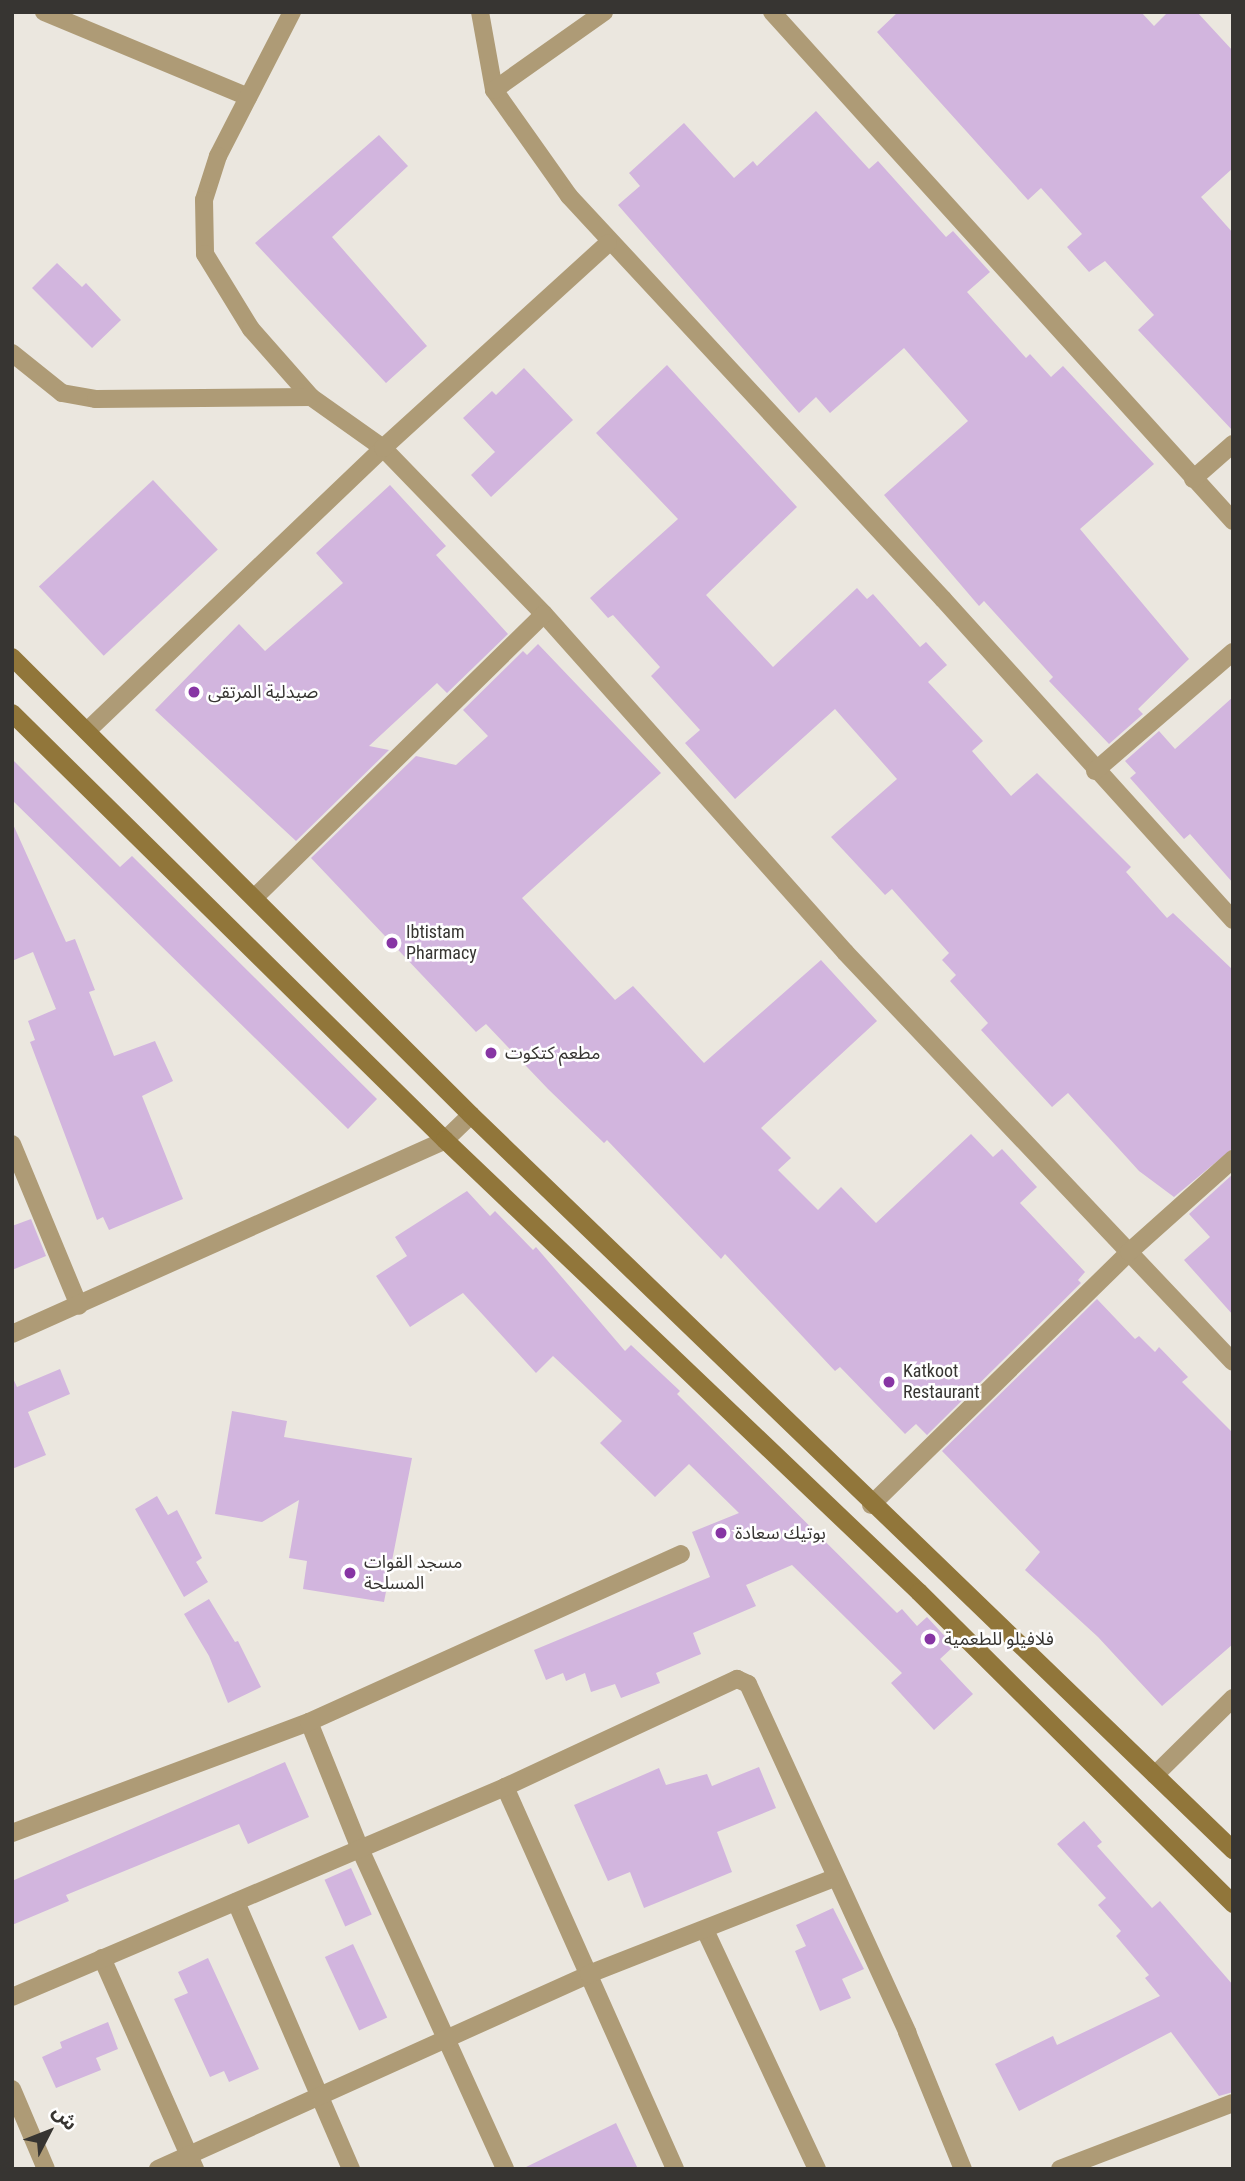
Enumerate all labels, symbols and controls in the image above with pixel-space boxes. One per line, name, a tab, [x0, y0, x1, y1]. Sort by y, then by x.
place label: صيدلية المرتقى	[208, 681, 318, 703]
marker: صيدلية المرتقى	[186, 684, 202, 700]
place label: Ibtistam Pharmacy	[406, 922, 477, 964]
marker: Ibtistam Pharmacy	[384, 935, 400, 951]
place label: مطعم كتكوت	[505, 1042, 600, 1064]
marker: مطعم كتكوت	[483, 1045, 499, 1061]
place label: Katkoot Restaurant	[903, 1361, 980, 1404]
marker: Katkoot Restaurant	[881, 1374, 897, 1390]
place label: بوتيك سعادة	[735, 1522, 826, 1544]
marker: بوتيك سعادة	[713, 1525, 729, 1541]
place label: مسجد القوات المسلحة	[364, 1552, 462, 1594]
marker: مسجد القوات المسلحة	[342, 1565, 358, 1581]
place label: فلافيلو للطعمية	[944, 1628, 1054, 1650]
marker: فلافيلو للطعمية	[922, 1631, 938, 1647]
north arrow	[14, 2097, 84, 2167]
text: ش	[48, 2100, 82, 2135]

